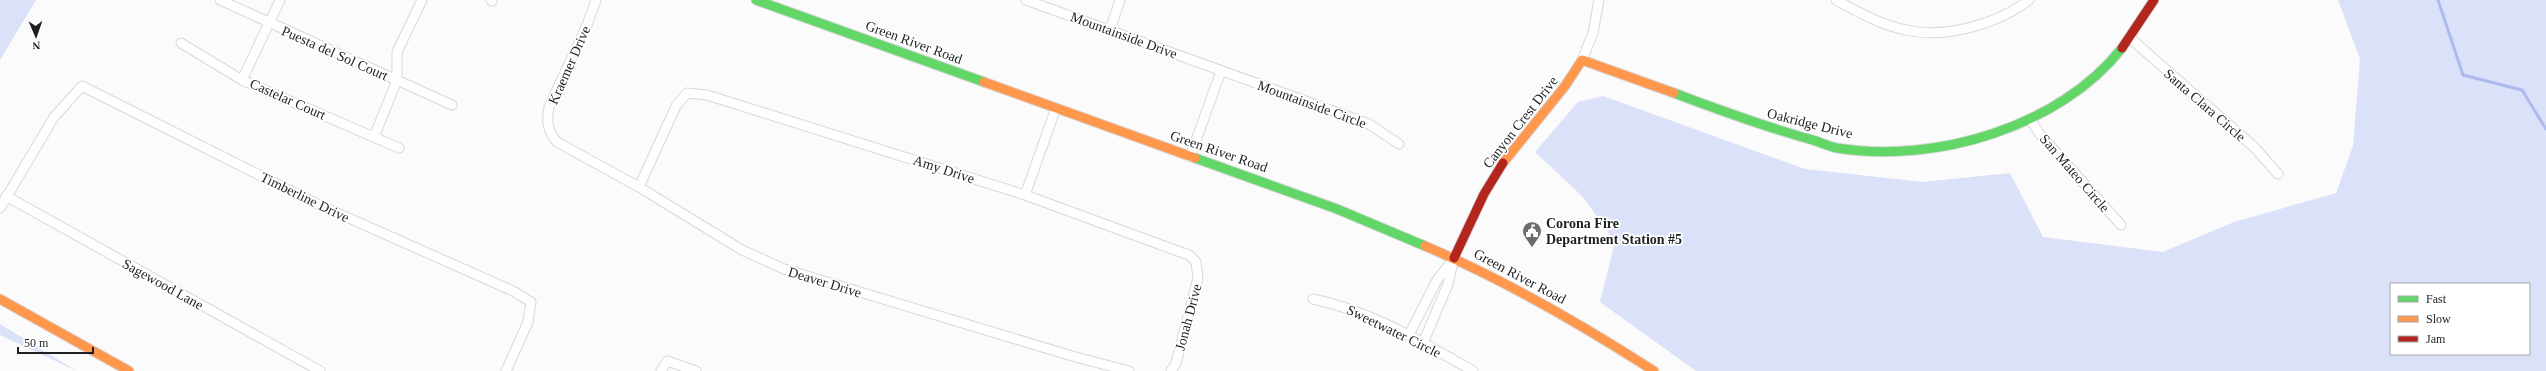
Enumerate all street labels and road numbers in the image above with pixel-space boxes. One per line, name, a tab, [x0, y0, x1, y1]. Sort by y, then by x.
street label: Mountainside Drive	[1068, 9, 1179, 62]
street label: Green River Road	[863, 18, 964, 67]
street label: Puesta del Sol Court	[279, 23, 390, 84]
street label: Kraemer Drive	[545, 24, 593, 107]
street label: Santa Clara Circle	[2161, 66, 2248, 145]
street label: Canyon Crest Drive	[1480, 74, 1561, 171]
street label: Castelar Court	[248, 76, 328, 123]
street label: Mountainside Circle	[1255, 78, 1368, 131]
street label: Oakridge Drive	[1766, 106, 1854, 141]
street label: Green River Road	[1168, 128, 1269, 175]
street label: San Mateo Circle	[2037, 131, 2112, 215]
street label: Amy Drive	[911, 153, 976, 186]
street label: Timberline Drive	[258, 169, 352, 225]
street label: Green River Road	[1471, 246, 1568, 307]
street label: Sagewood Lane	[120, 256, 206, 313]
street label: Deaver Drive	[786, 264, 863, 301]
street label: Jonah Drive	[1172, 282, 1205, 352]
street label: Sweetwater Circle	[1344, 302, 1443, 361]

